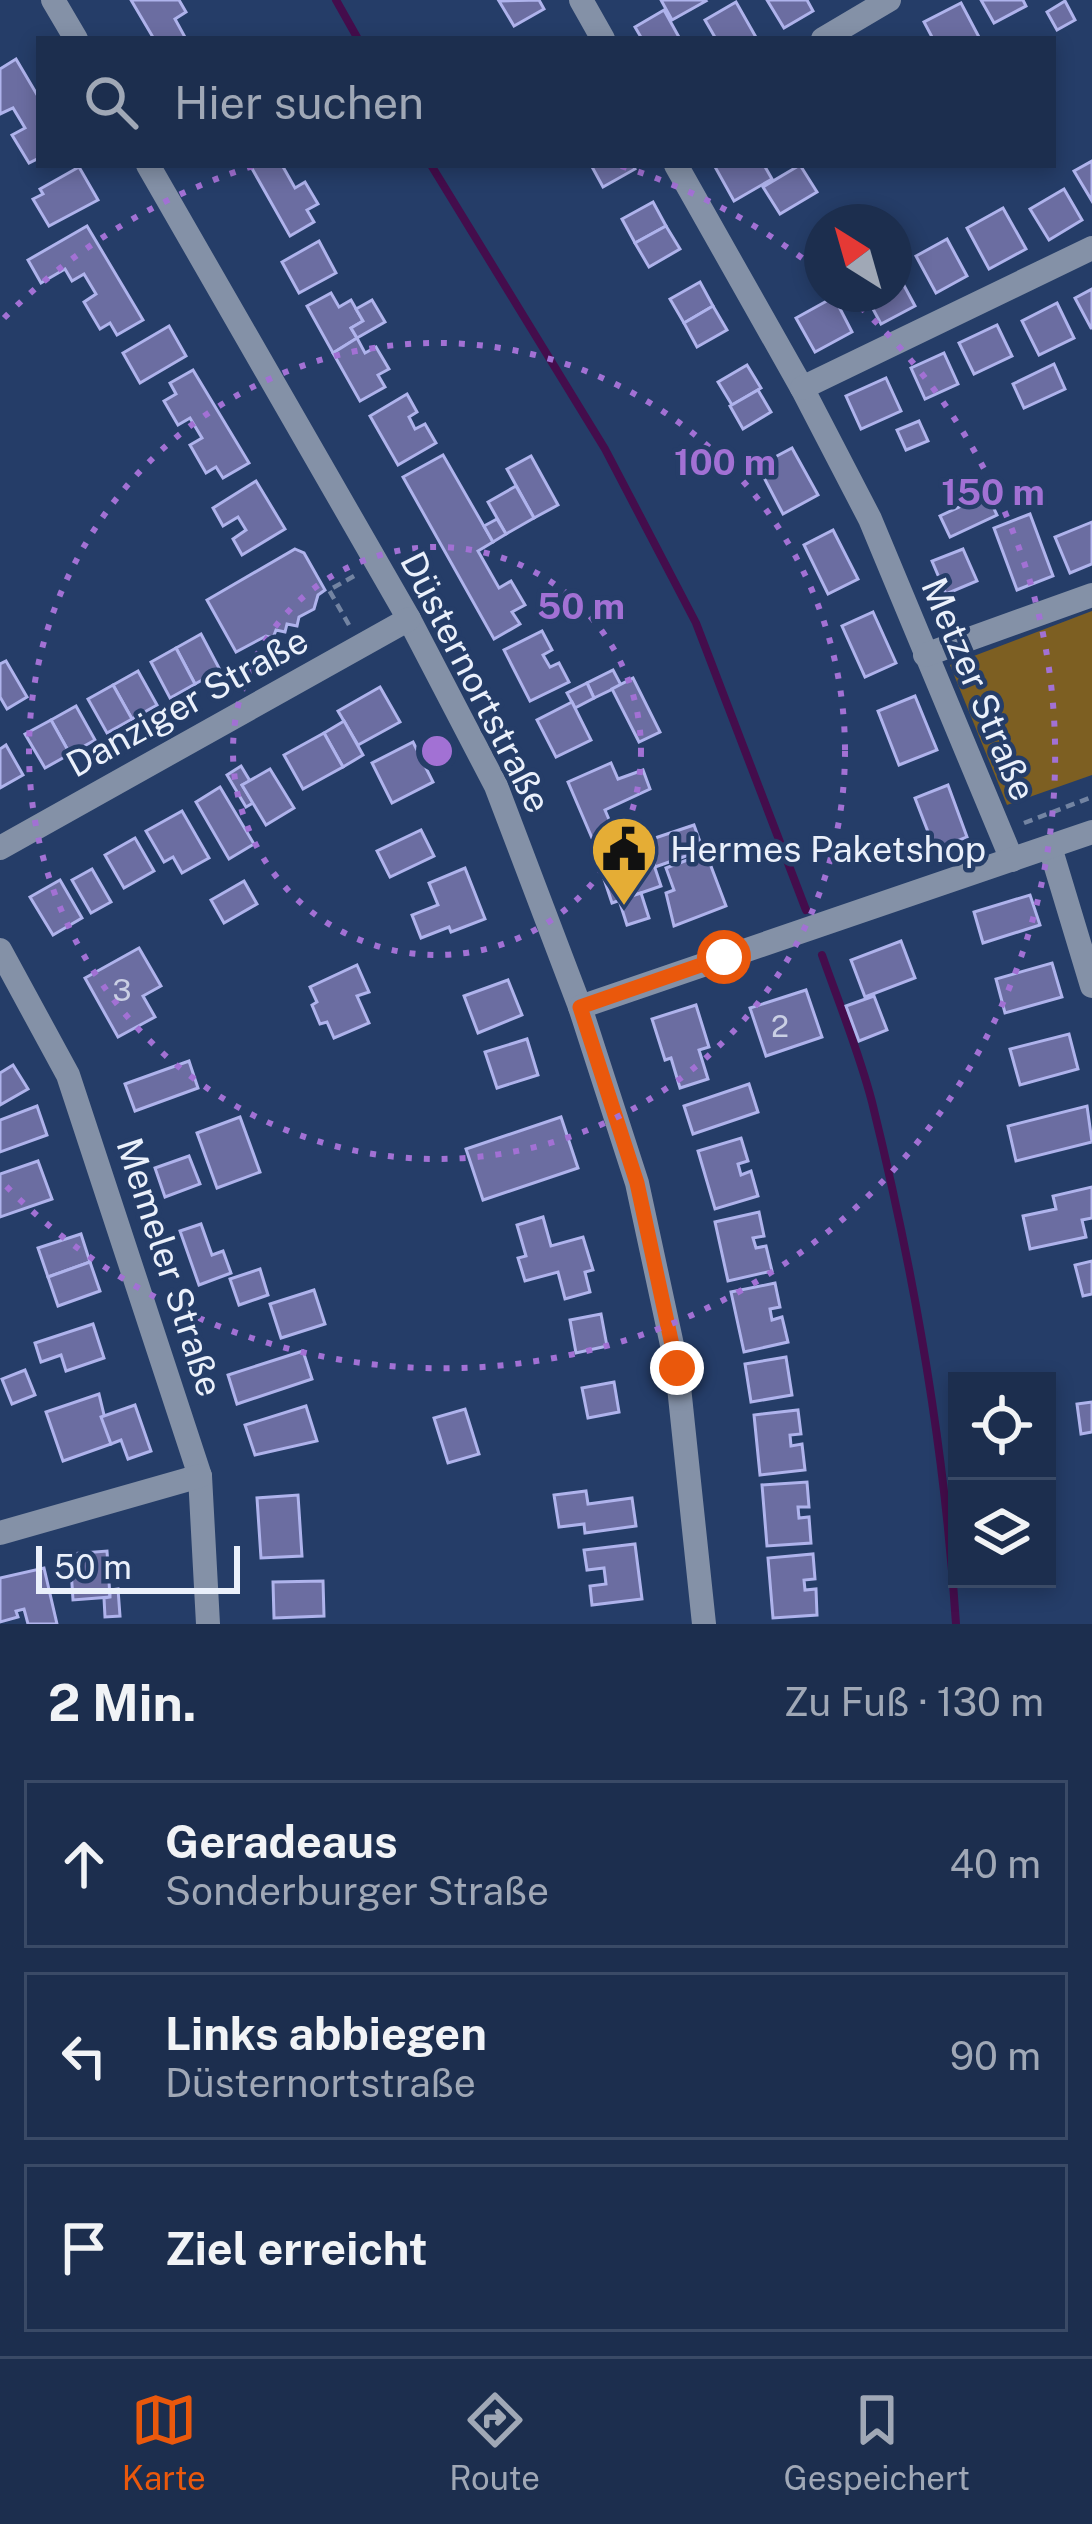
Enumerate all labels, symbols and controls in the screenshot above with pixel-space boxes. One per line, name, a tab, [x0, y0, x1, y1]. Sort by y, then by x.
search box	[36, 36, 1056, 168]
icon: search	[78, 69, 144, 135]
text: Hier suchen	[174, 76, 424, 129]
north arrow	[804, 204, 912, 312]
text: 100 m	[674, 441, 776, 483]
text: 150 m	[941, 471, 1045, 513]
street label: Düsternortstraße	[392, 545, 560, 819]
street label: Metzer Straße	[913, 571, 1045, 807]
text: 50 m	[537, 585, 625, 627]
street label: Danziger Straße	[59, 618, 315, 786]
centre of rings	[416, 730, 458, 772]
public building icon: Hermes Paketshop	[589, 814, 659, 908]
place label: Hermes Paketshop	[670, 828, 986, 870]
route start	[697, 930, 751, 984]
house number: 3	[113, 972, 131, 1008]
house number: 2	[771, 1008, 789, 1044]
street label: Memeler Straße	[108, 1133, 232, 1401]
route end	[650, 1341, 704, 1395]
map controls	[948, 1372, 1056, 1588]
button: locate	[948, 1372, 1056, 1480]
button: layers	[948, 1480, 1056, 1588]
scale bar	[36, 1540, 240, 1593]
text: 50 m	[54, 1548, 132, 1586]
text: 2 Min.	[48, 1673, 196, 1732]
text: Zu Fuß · 130 m	[784, 1679, 1044, 1725]
text: Geradeaus	[165, 1815, 398, 1868]
icon: ahead	[51, 1831, 117, 1897]
text: 40 m	[949, 1841, 1041, 1887]
text: Sonderburger Straße	[165, 1868, 549, 1914]
text: Links abbiegen	[165, 2007, 487, 2060]
icon: left	[51, 2023, 117, 2089]
text: 90 m	[950, 2033, 1041, 2079]
text: Düsternortstraße	[165, 2060, 476, 2106]
icon: arrive	[51, 2215, 117, 2281]
text: Ziel erreicht	[165, 2222, 427, 2275]
tab: Karte	[122, 2387, 206, 2497]
tab: Route	[449, 2387, 540, 2497]
tab: Gespeichert	[784, 2387, 970, 2497]

